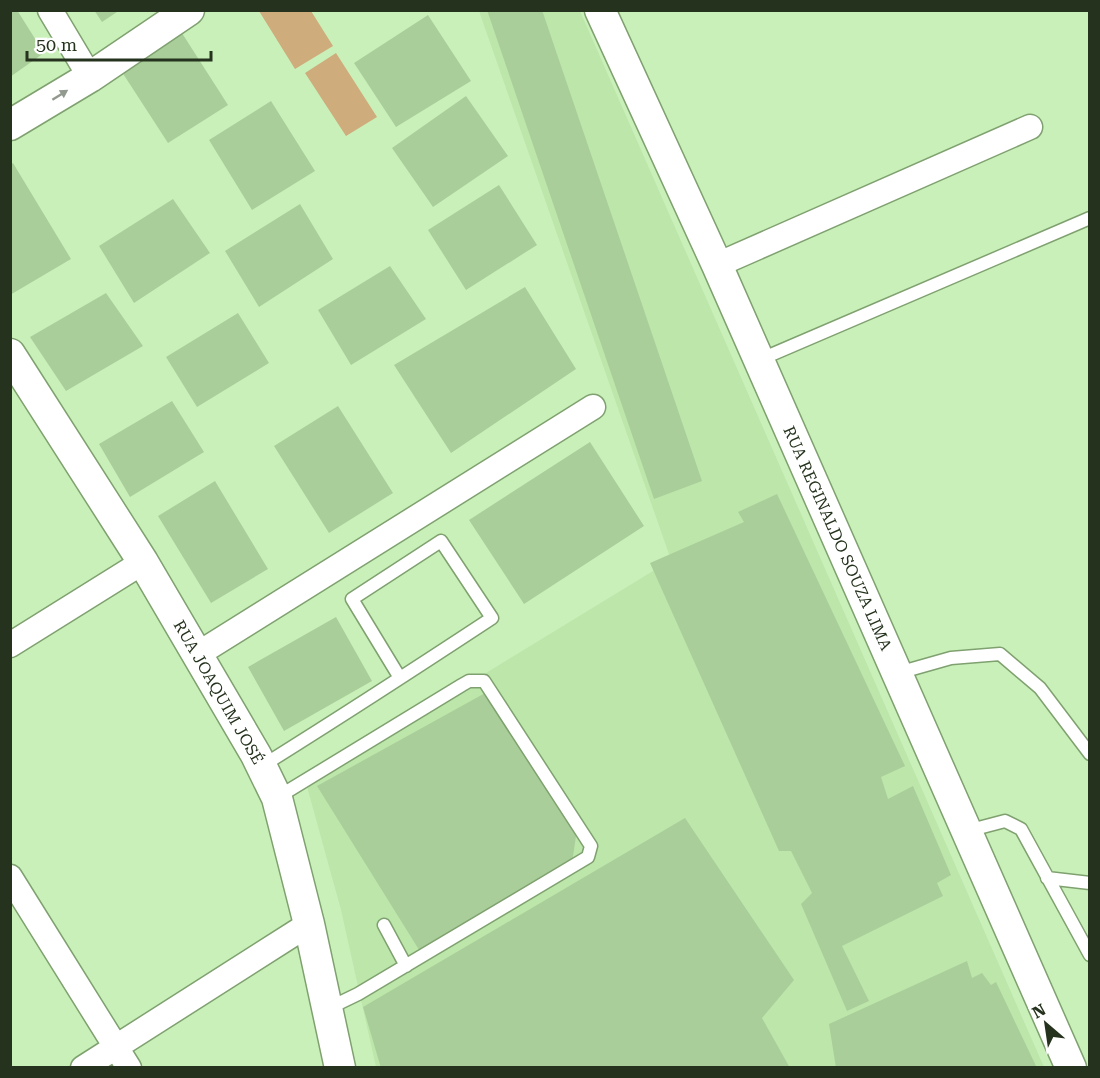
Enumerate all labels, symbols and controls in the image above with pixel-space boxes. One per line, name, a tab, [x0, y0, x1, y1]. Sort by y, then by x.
scale bar	[27, 24, 212, 62]
text: 50 m	[36, 34, 77, 55]
one-way arrow	[52, 89, 68, 100]
street label: RUA REGINALDO SOUZA LIMA	[779, 423, 896, 654]
street label: RUA JOAQUIM JOSÉ	[170, 617, 268, 768]
north arrow	[1016, 994, 1076, 1054]
text: N	[1029, 1000, 1049, 1023]

